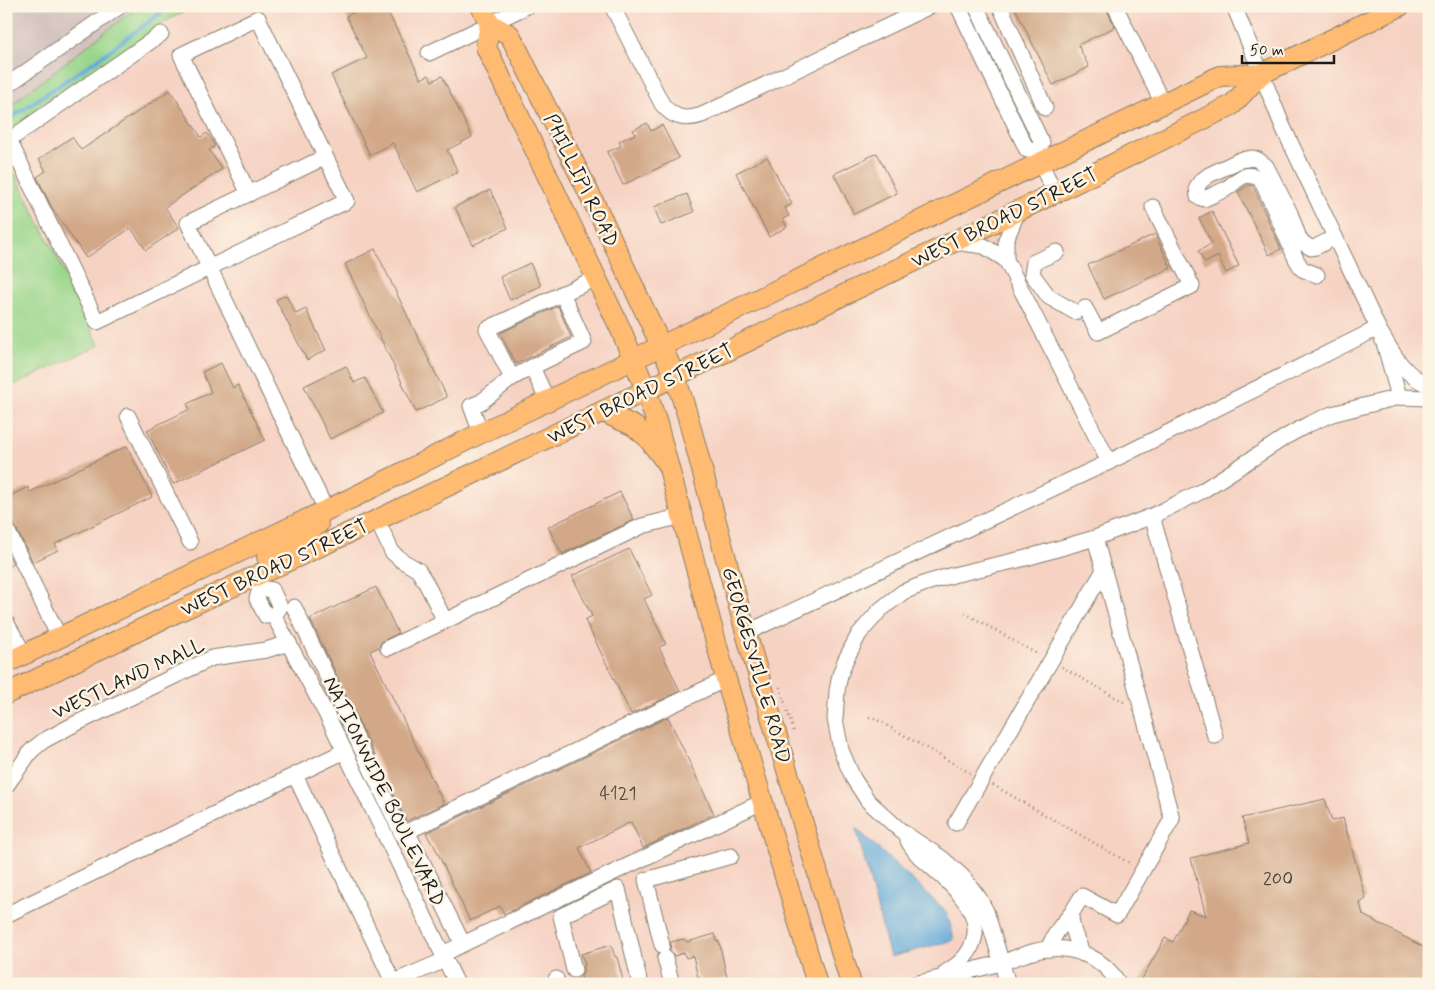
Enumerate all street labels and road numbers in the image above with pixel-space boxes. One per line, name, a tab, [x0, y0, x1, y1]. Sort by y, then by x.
street label: PHILLIPI ROAD	[537, 109, 625, 252]
street label: WEST BROAD STREET	[907, 161, 1102, 275]
street label: WEST BROAD STREET	[543, 337, 738, 451]
street label: WEST BROAD STREET	[176, 513, 373, 624]
street label: GEORGESVILLE ROAD	[715, 564, 797, 767]
street label: WESTLAND MALL	[48, 632, 209, 727]
street label: NATIONWIDE BOULEVARD	[316, 672, 451, 911]

